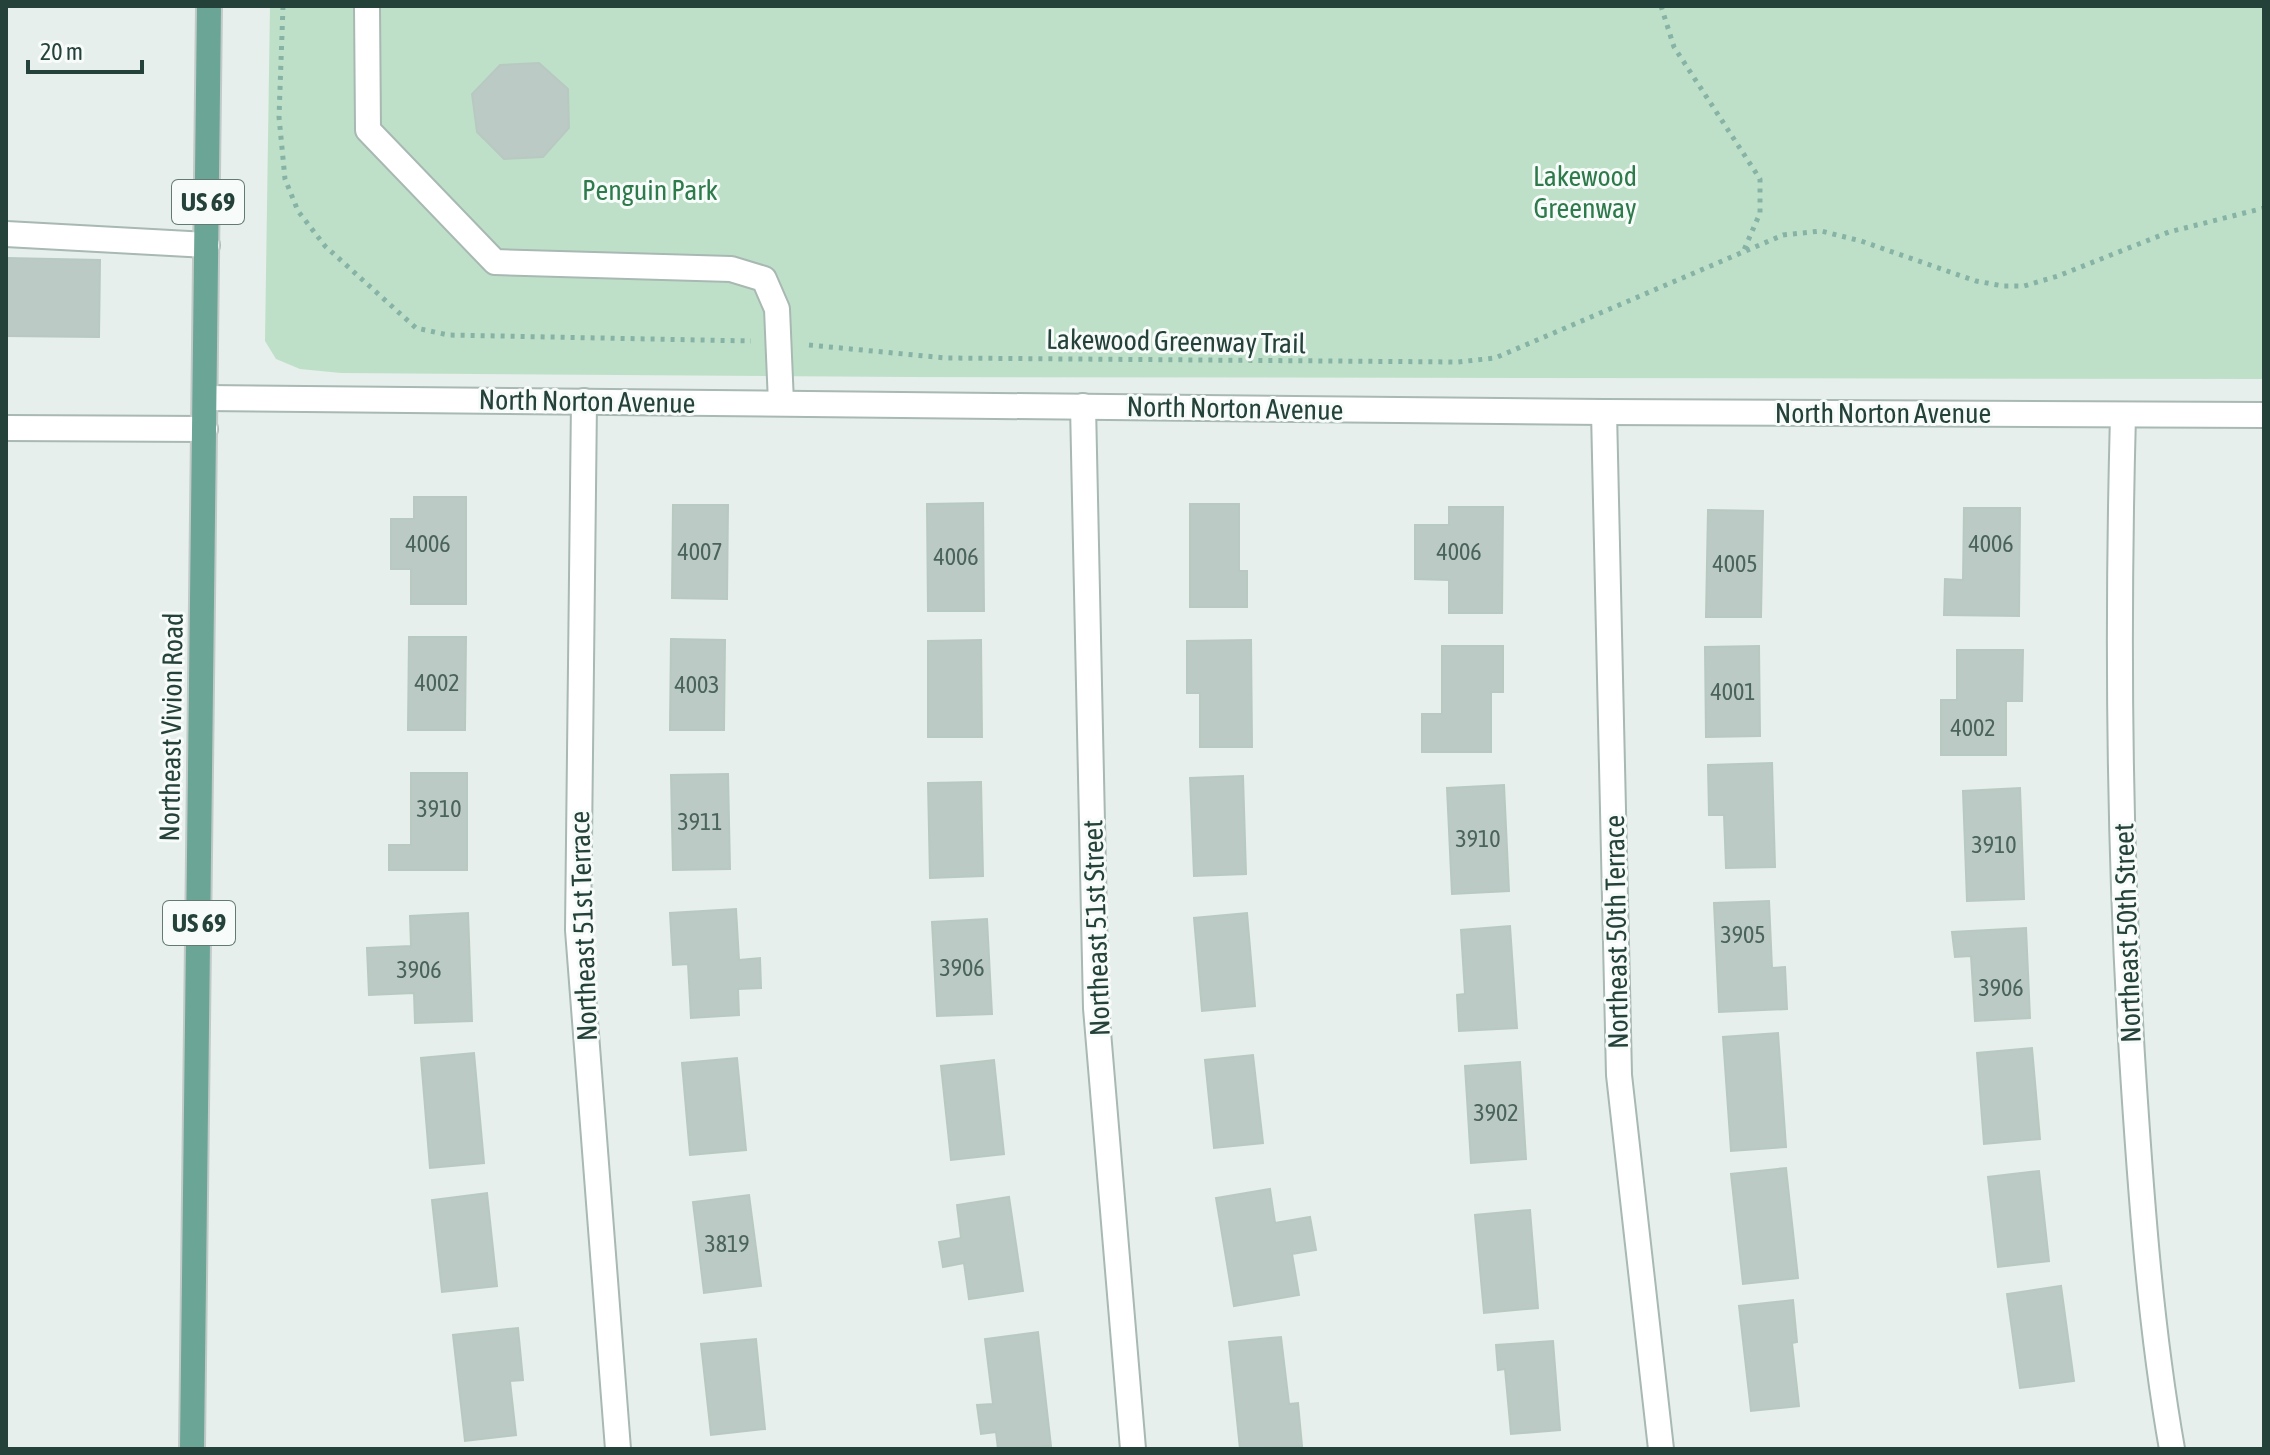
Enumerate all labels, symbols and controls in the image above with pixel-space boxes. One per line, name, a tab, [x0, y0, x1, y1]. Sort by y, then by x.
scale bar	[28, 24, 142, 74]
text: 20 m	[40, 38, 83, 65]
park label: Lakewood Greenway	[1533, 160, 1637, 224]
park label: Penguin Park	[582, 174, 718, 206]
road number: US 69	[172, 180, 244, 224]
street label: Lakewood Greenway Trail	[1046, 323, 1307, 359]
street label: North Norton Avenue	[478, 383, 696, 419]
street label: North Norton Avenue	[1126, 390, 1344, 426]
street label: North Norton Avenue	[1775, 397, 1991, 429]
house number: 4006	[405, 530, 451, 557]
house number: 4006	[1968, 530, 2014, 557]
house number: 4007	[677, 538, 723, 565]
house number: 4006	[1436, 538, 1482, 565]
house number: 4006	[933, 543, 979, 570]
house number: 4005	[1712, 550, 1758, 577]
street label: Northeast Vivion Road	[153, 612, 189, 842]
house number: 4002	[414, 669, 460, 696]
house number: 4003	[674, 671, 720, 698]
house number: 4001	[1710, 678, 1756, 705]
house number: 4002	[1950, 714, 1996, 741]
house number: 3910	[416, 795, 462, 822]
house number: 3911	[677, 808, 723, 835]
street label: Northeast 51st Terrace	[563, 810, 603, 1042]
street label: Northeast 50th Terrace	[1598, 815, 1634, 1049]
street label: Northeast 51st Street	[1076, 819, 1116, 1037]
street label: Northeast 50th Street	[2107, 822, 2147, 1044]
house number: 3910	[1455, 825, 1501, 852]
house number: 3910	[1971, 831, 2017, 858]
road number: US 69	[163, 901, 235, 945]
house number: 3905	[1720, 921, 1766, 948]
house number: 3906	[939, 954, 985, 981]
house number: 3906	[396, 956, 442, 983]
house number: 3906	[1978, 974, 2024, 1001]
house number: 3902	[1473, 1099, 1519, 1126]
house number: 3819	[704, 1230, 750, 1257]

